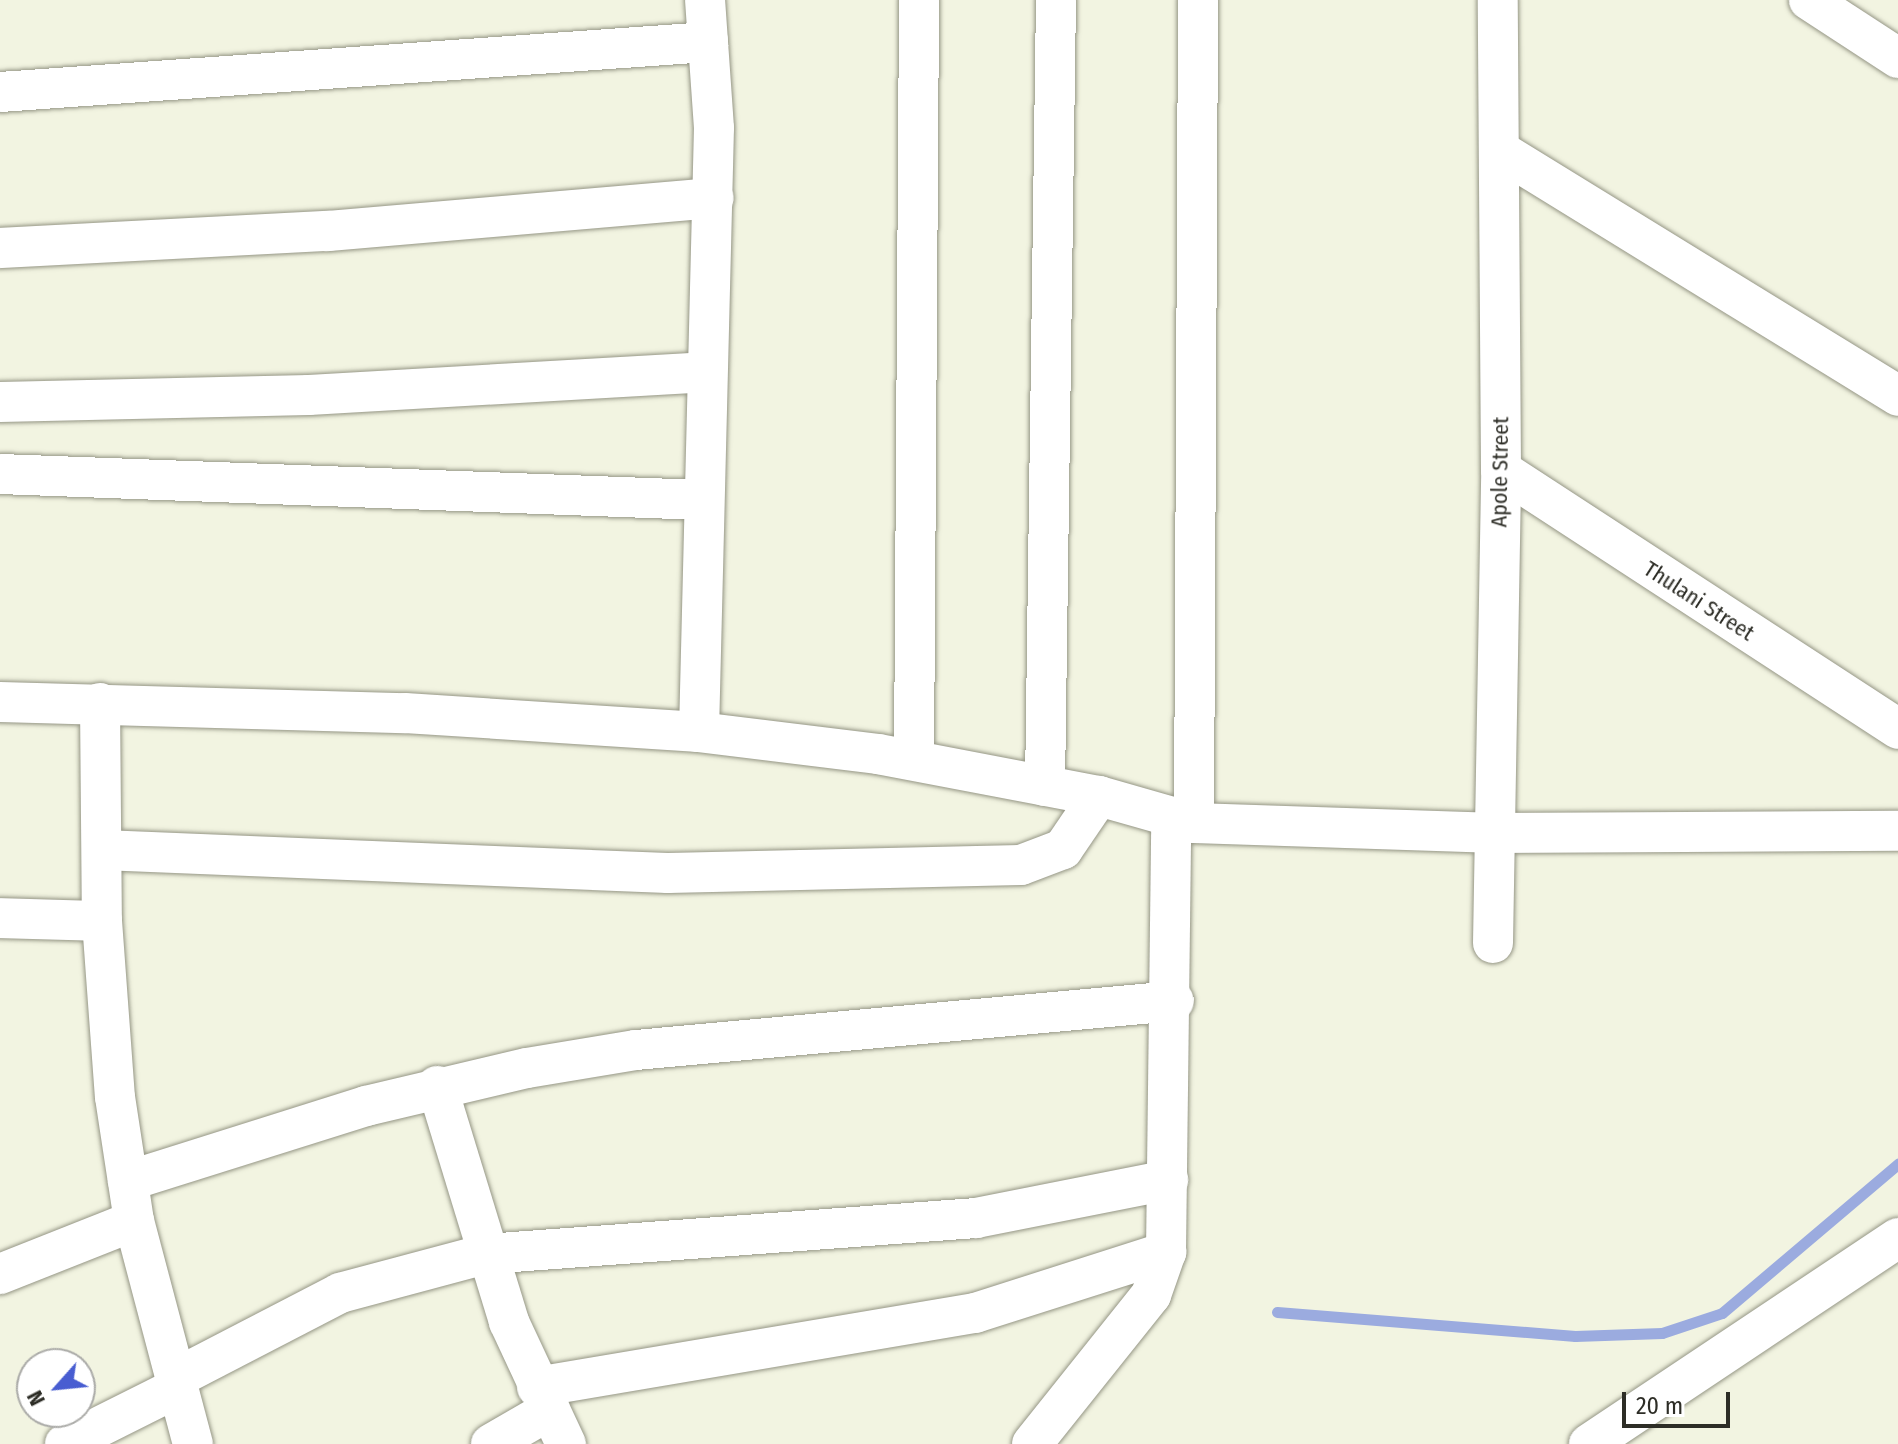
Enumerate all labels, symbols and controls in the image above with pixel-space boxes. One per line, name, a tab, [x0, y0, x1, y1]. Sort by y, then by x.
street label: Apole Street	[1486, 416, 1514, 528]
street label: Thulani Street	[1639, 556, 1759, 646]
north arrow	[16, 1348, 96, 1428]
scale bar	[1626, 1376, 1734, 1426]
text: N	[21, 1386, 51, 1410]
text: 20 m	[1636, 1392, 1683, 1420]

